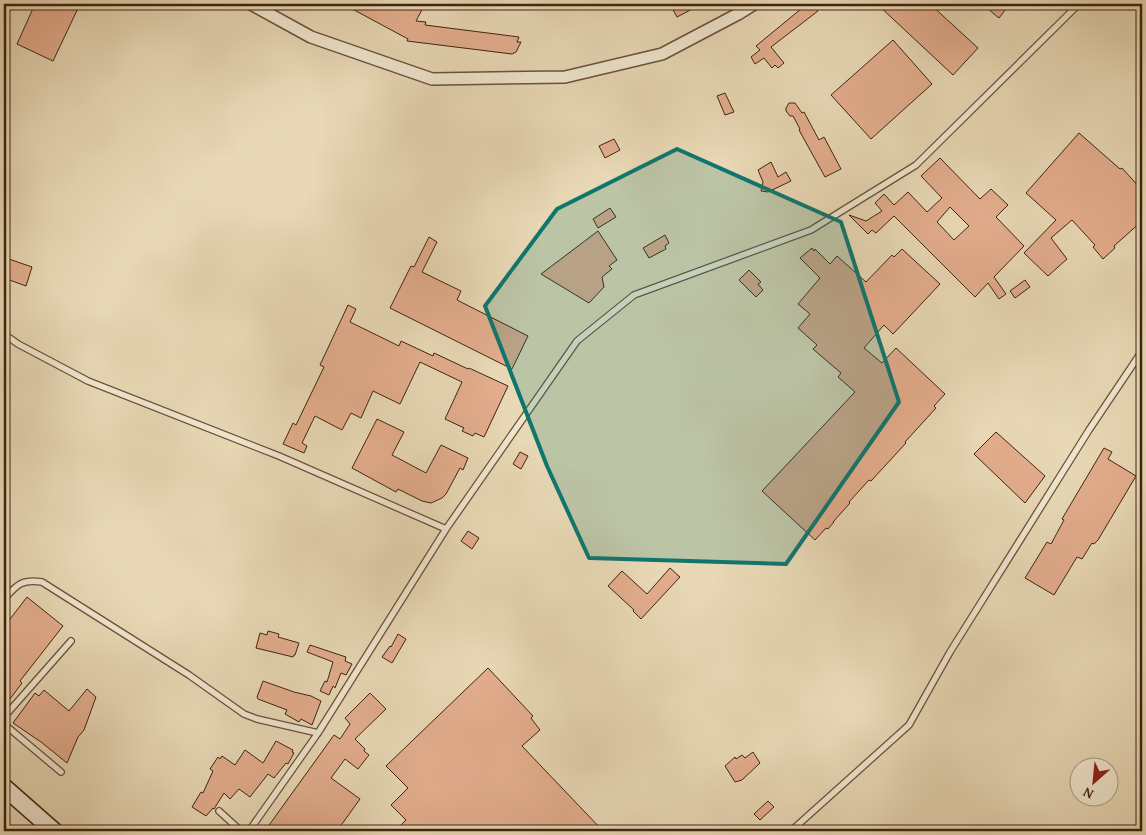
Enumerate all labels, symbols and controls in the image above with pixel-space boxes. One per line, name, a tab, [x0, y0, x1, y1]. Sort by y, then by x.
north arrow	[1068, 758, 1118, 808]
text: N	[1079, 782, 1097, 805]

